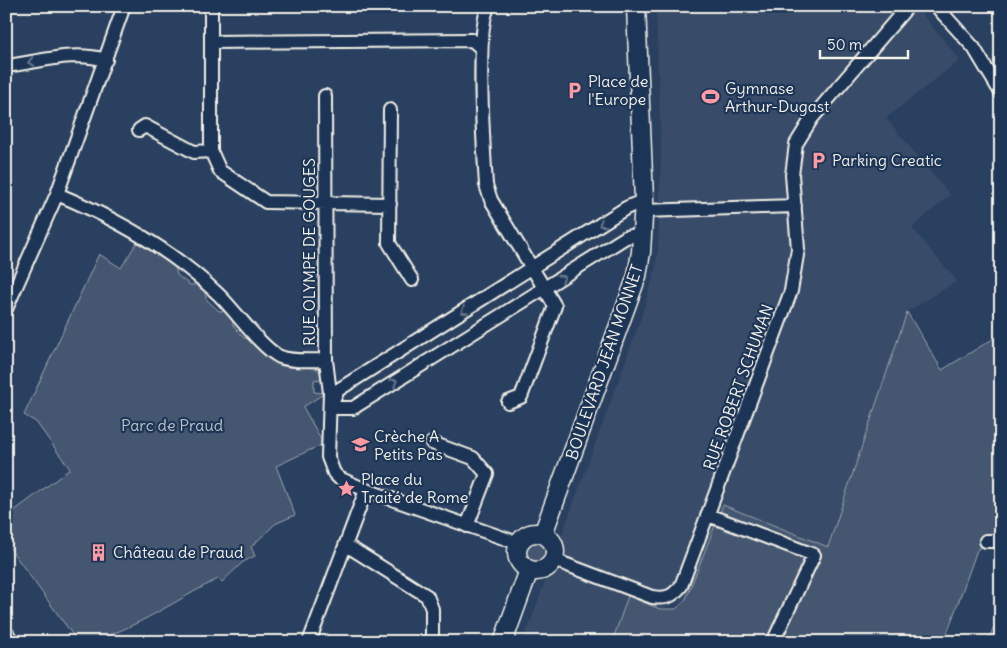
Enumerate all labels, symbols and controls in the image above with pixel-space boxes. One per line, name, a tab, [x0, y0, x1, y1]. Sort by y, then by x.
scale bar	[820, 28, 907, 60]
text: 50 m	[827, 35, 862, 54]
one-way arrow	[26, 56, 35, 67]
place label: Place de l'Europe	[588, 71, 649, 109]
place label: Gymnase Arthur-Dugast	[725, 78, 830, 116]
parking icon: Place de l'Europe	[564, 80, 584, 100]
sports icon: Gymnase Arthur-Dugast	[701, 87, 721, 107]
parking icon: Parking Creatic	[808, 150, 828, 170]
place label: Parking Creatic	[832, 150, 942, 170]
street label: RUE OLYMPE DE GOUGES	[299, 158, 319, 346]
one-way arrow	[598, 218, 607, 227]
street label: BOULEVARD JEAN MONNET	[561, 262, 647, 462]
one-way arrow	[556, 275, 565, 284]
street label: RUE ROBERT SCHUMAN	[699, 301, 777, 473]
one-way arrow	[461, 305, 470, 314]
one-way arrow	[389, 379, 398, 389]
park label: Parc de Praud	[121, 415, 223, 435]
place label: Crèche A Petits Pas	[374, 426, 443, 464]
school or university icon: Crèche A Petits Pas	[350, 435, 370, 455]
place label: Place du Traité de Rome	[361, 469, 468, 507]
place icon: Place du Traité de Rome	[337, 478, 357, 498]
building icon: Château de Praud	[89, 542, 109, 562]
place label: Château de Praud	[113, 542, 243, 562]

